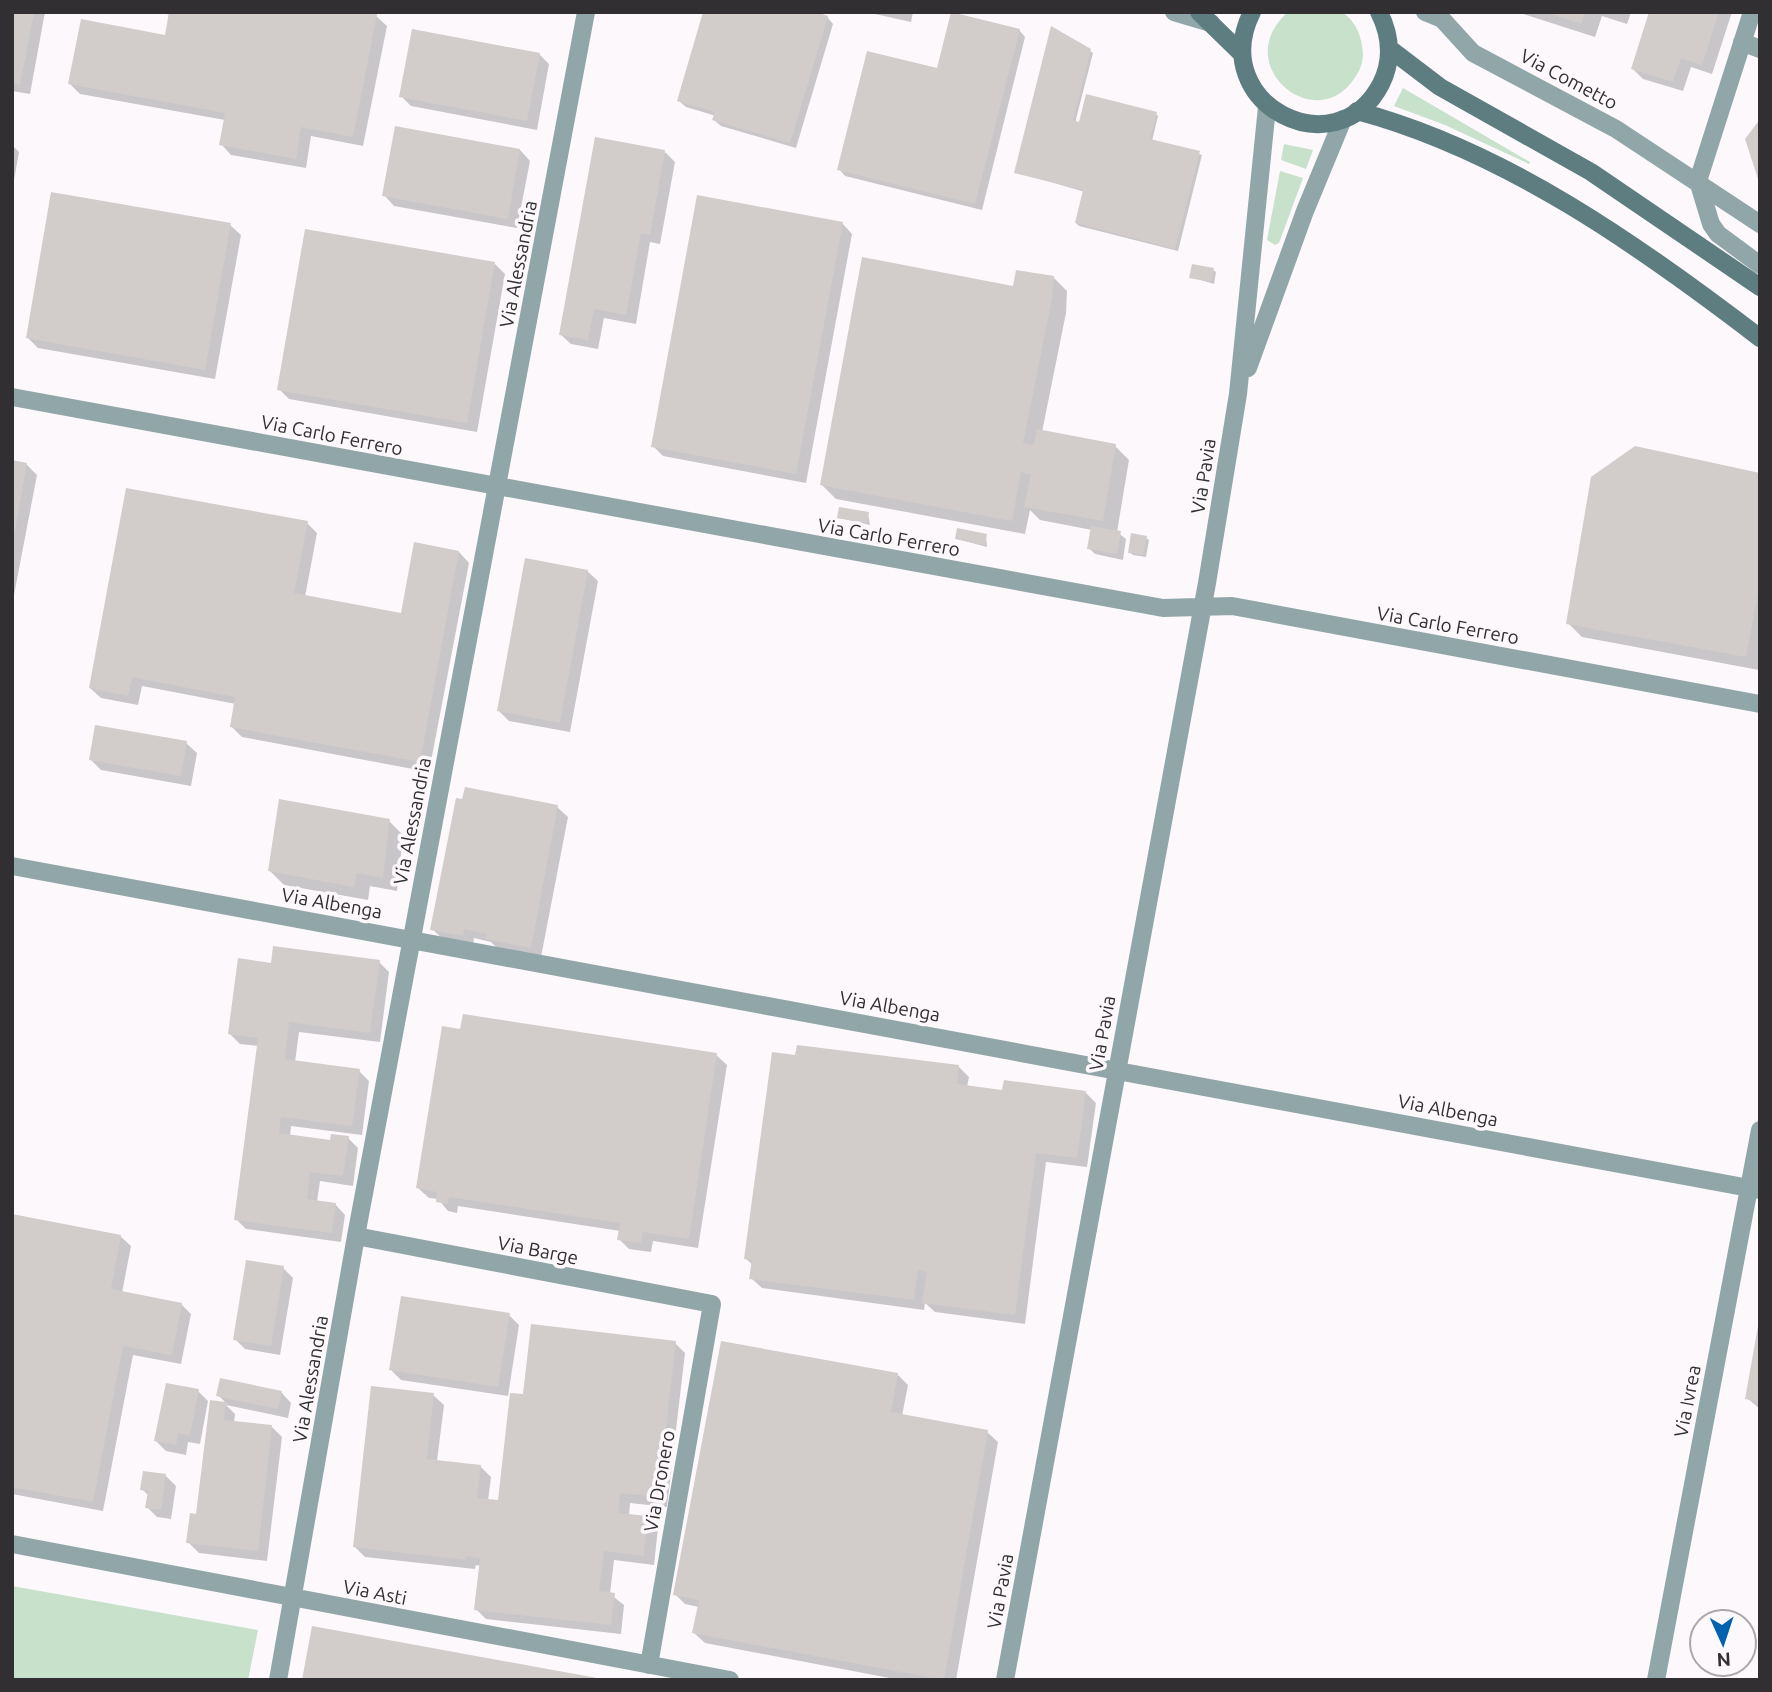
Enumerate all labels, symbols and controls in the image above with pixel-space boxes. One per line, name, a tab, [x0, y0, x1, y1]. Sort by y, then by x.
street label: Via Cometto	[1517, 44, 1621, 114]
street label: Via Alessandria	[495, 199, 541, 329]
street label: Via Carlo Ferrero	[259, 410, 405, 460]
street label: Via Pavia	[1186, 437, 1220, 515]
street label: Via Carlo Ferrero	[816, 514, 962, 560]
street label: Via Carlo Ferrero	[1375, 602, 1521, 648]
street label: Via Alessandria	[389, 756, 435, 886]
street label: Via Albenga	[280, 883, 384, 923]
street label: Via Albenga	[838, 986, 942, 1026]
street label: Via Pavia	[1085, 994, 1119, 1072]
street label: Via Albenga	[1396, 1089, 1500, 1131]
street label: Via Barge	[496, 1231, 580, 1269]
street label: Via Alessandria	[288, 1314, 332, 1444]
street label: Via Ivrea	[1669, 1363, 1705, 1439]
street label: Via Dronero	[639, 1428, 679, 1534]
street label: Via Pavia	[983, 1552, 1017, 1630]
street label: Via Asti	[341, 1575, 409, 1609]
north arrow	[1688, 1608, 1758, 1678]
text: N	[1716, 1649, 1732, 1671]

